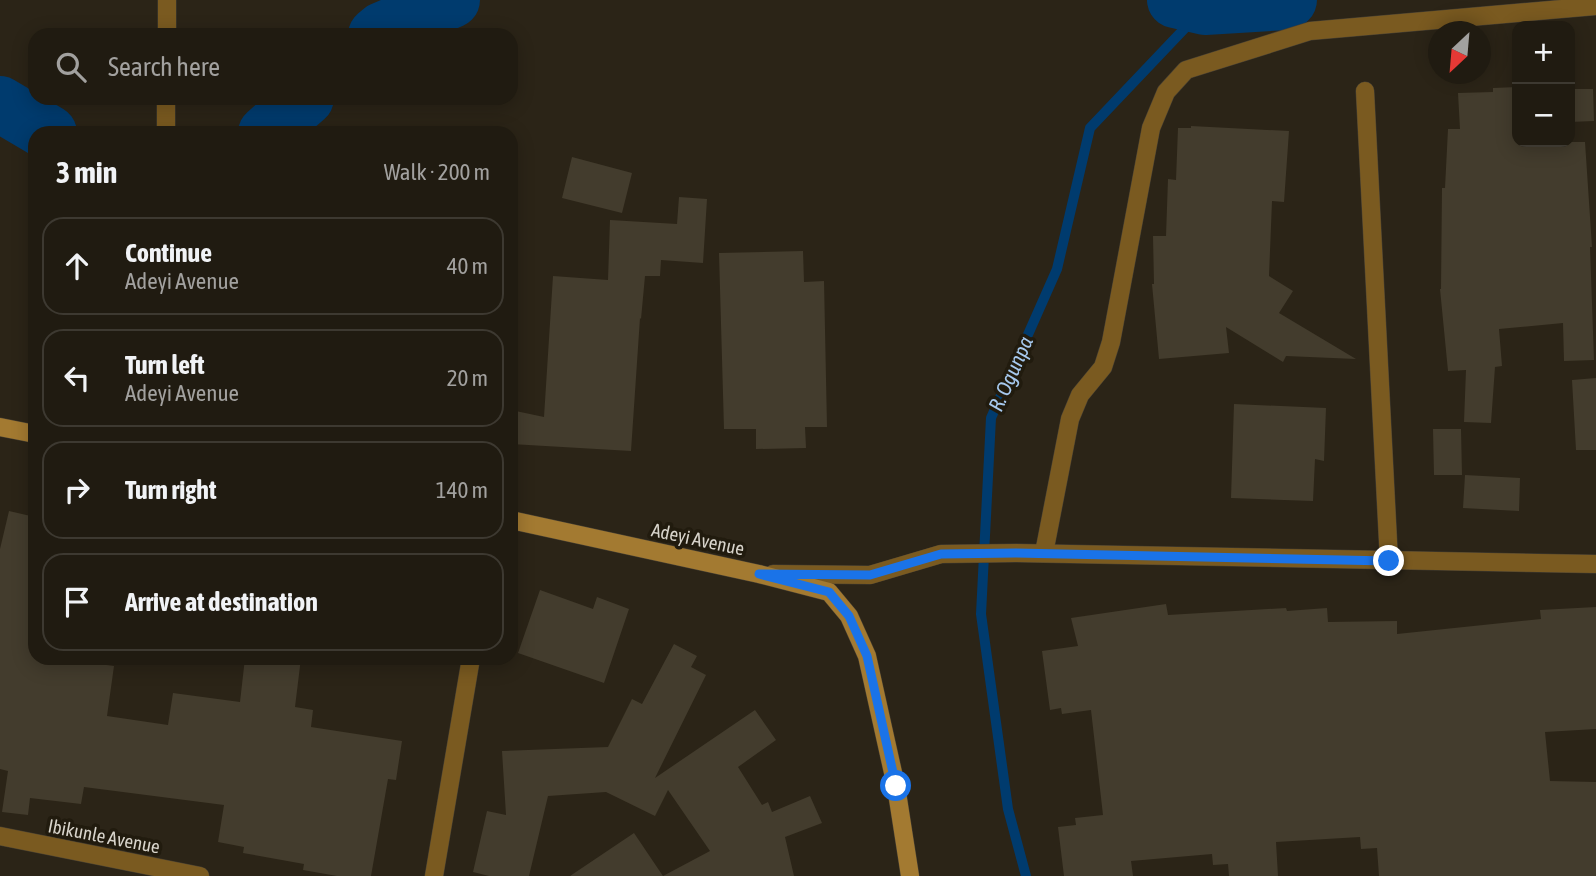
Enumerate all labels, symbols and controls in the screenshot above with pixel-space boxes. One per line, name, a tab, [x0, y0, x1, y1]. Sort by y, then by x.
north arrow	[1428, 21, 1491, 84]
map controls	[1512, 21, 1575, 147]
button: +	[1512, 21, 1575, 84]
search box	[28, 28, 518, 105]
icon: search	[52, 48, 90, 86]
text: Search here	[108, 52, 220, 82]
button: −	[1512, 84, 1575, 147]
text: 3 min	[56, 155, 117, 189]
text: Walk · 200 m	[384, 159, 490, 185]
text: Continue	[125, 238, 212, 268]
icon: ahead	[58, 247, 96, 285]
text: 40 m	[447, 253, 488, 279]
text: Adeyi Avenue	[125, 268, 239, 294]
water label: R. Ogunpa	[983, 332, 1037, 415]
text: Turn left	[125, 350, 205, 380]
icon: left	[58, 359, 96, 397]
text: 20 m	[447, 365, 488, 391]
text: Adeyi Avenue	[125, 380, 239, 406]
icon: right	[58, 471, 96, 509]
text: Turn right	[125, 475, 216, 505]
text: 140 m	[436, 477, 488, 503]
street label: Adeyi Avenue	[650, 518, 746, 560]
route end	[1373, 545, 1404, 576]
icon: arrive	[58, 583, 96, 621]
text: Arrive at destination	[125, 587, 318, 617]
route start	[880, 770, 911, 801]
street label: Ibikunle Avenue	[46, 814, 162, 858]

